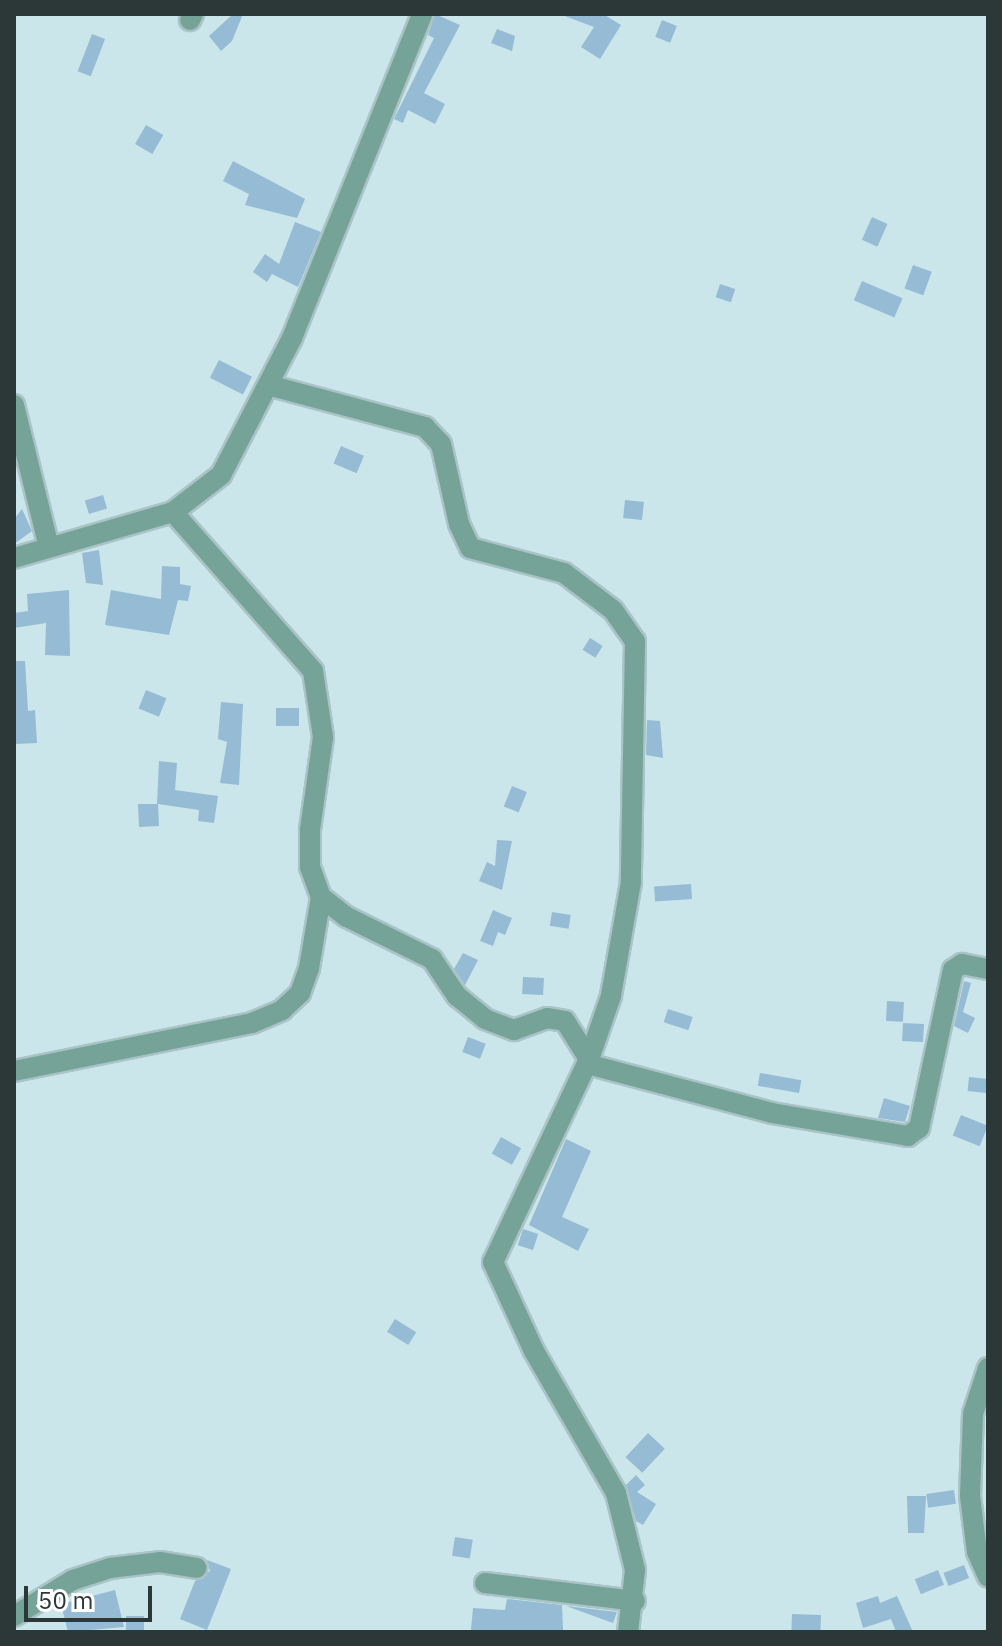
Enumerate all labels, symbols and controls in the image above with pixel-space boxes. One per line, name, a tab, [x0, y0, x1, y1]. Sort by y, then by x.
scale bar	[28, 1570, 156, 1620]
text: 50 m	[38, 1584, 93, 1616]

